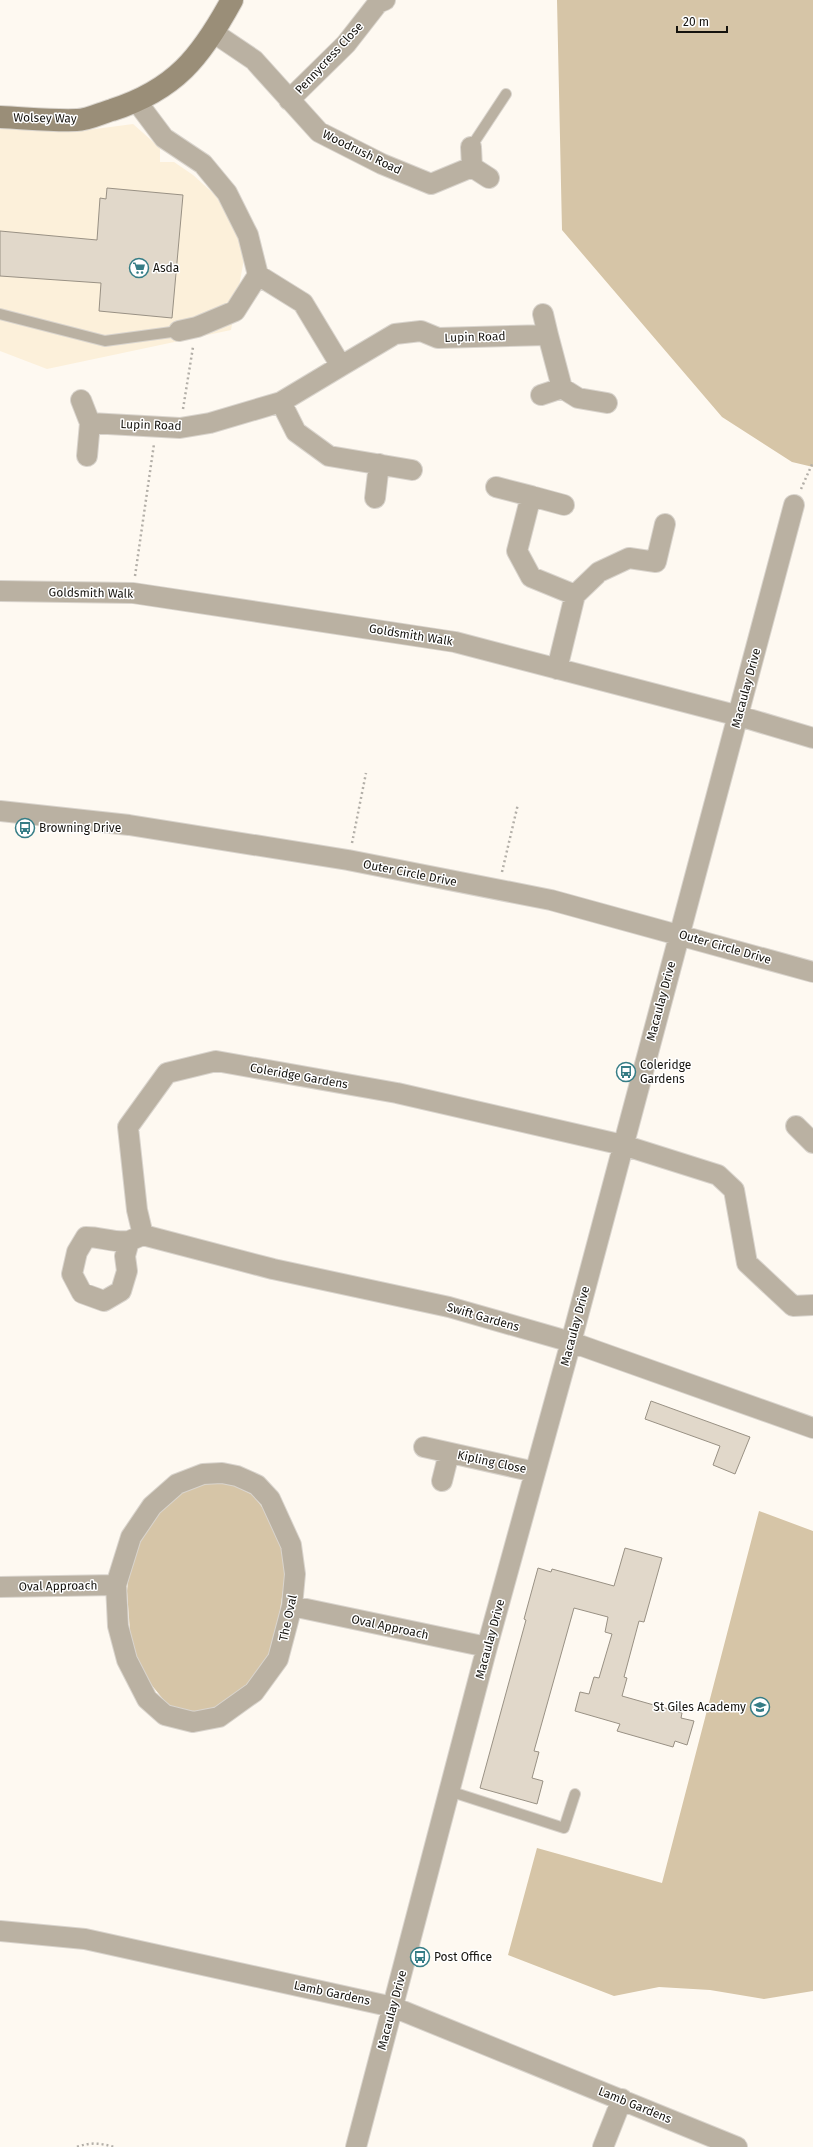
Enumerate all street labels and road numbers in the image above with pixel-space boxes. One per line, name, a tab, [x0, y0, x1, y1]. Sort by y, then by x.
street label: Pennycress Close	[292, 19, 366, 97]
street label: Wolsey Way	[13, 110, 77, 126]
street label: Woodrush Road	[320, 127, 404, 177]
street label: Lupin Road	[444, 329, 506, 345]
street label: Lupin Road	[120, 417, 182, 433]
street label: Goldsmith Walk	[49, 585, 134, 601]
street label: Goldsmith Walk	[368, 621, 455, 649]
street label: Macaulay Drive	[729, 647, 763, 729]
street label: Outer Circle Drive	[362, 857, 458, 889]
street label: Outer Circle Drive	[677, 927, 773, 967]
street label: Macaulay Drive	[644, 960, 678, 1042]
street label: Coleridge Gardens	[249, 1060, 349, 1092]
street label: Macaulay Drive	[558, 1285, 592, 1367]
street label: Swift Gardens	[445, 1300, 521, 1334]
street label: Kipling Close	[456, 1448, 528, 1476]
street label: Oval Approach	[19, 1578, 97, 1594]
street label: The Oval	[276, 1593, 300, 1642]
street label: Macaulay Drive	[473, 1598, 507, 1680]
street label: Oval Approach	[350, 1612, 430, 1642]
street label: Macaulay Drive	[375, 1969, 409, 2051]
street label: Lamb Gardens	[293, 1978, 372, 2008]
street label: Lamb Gardens	[596, 2084, 674, 2126]

